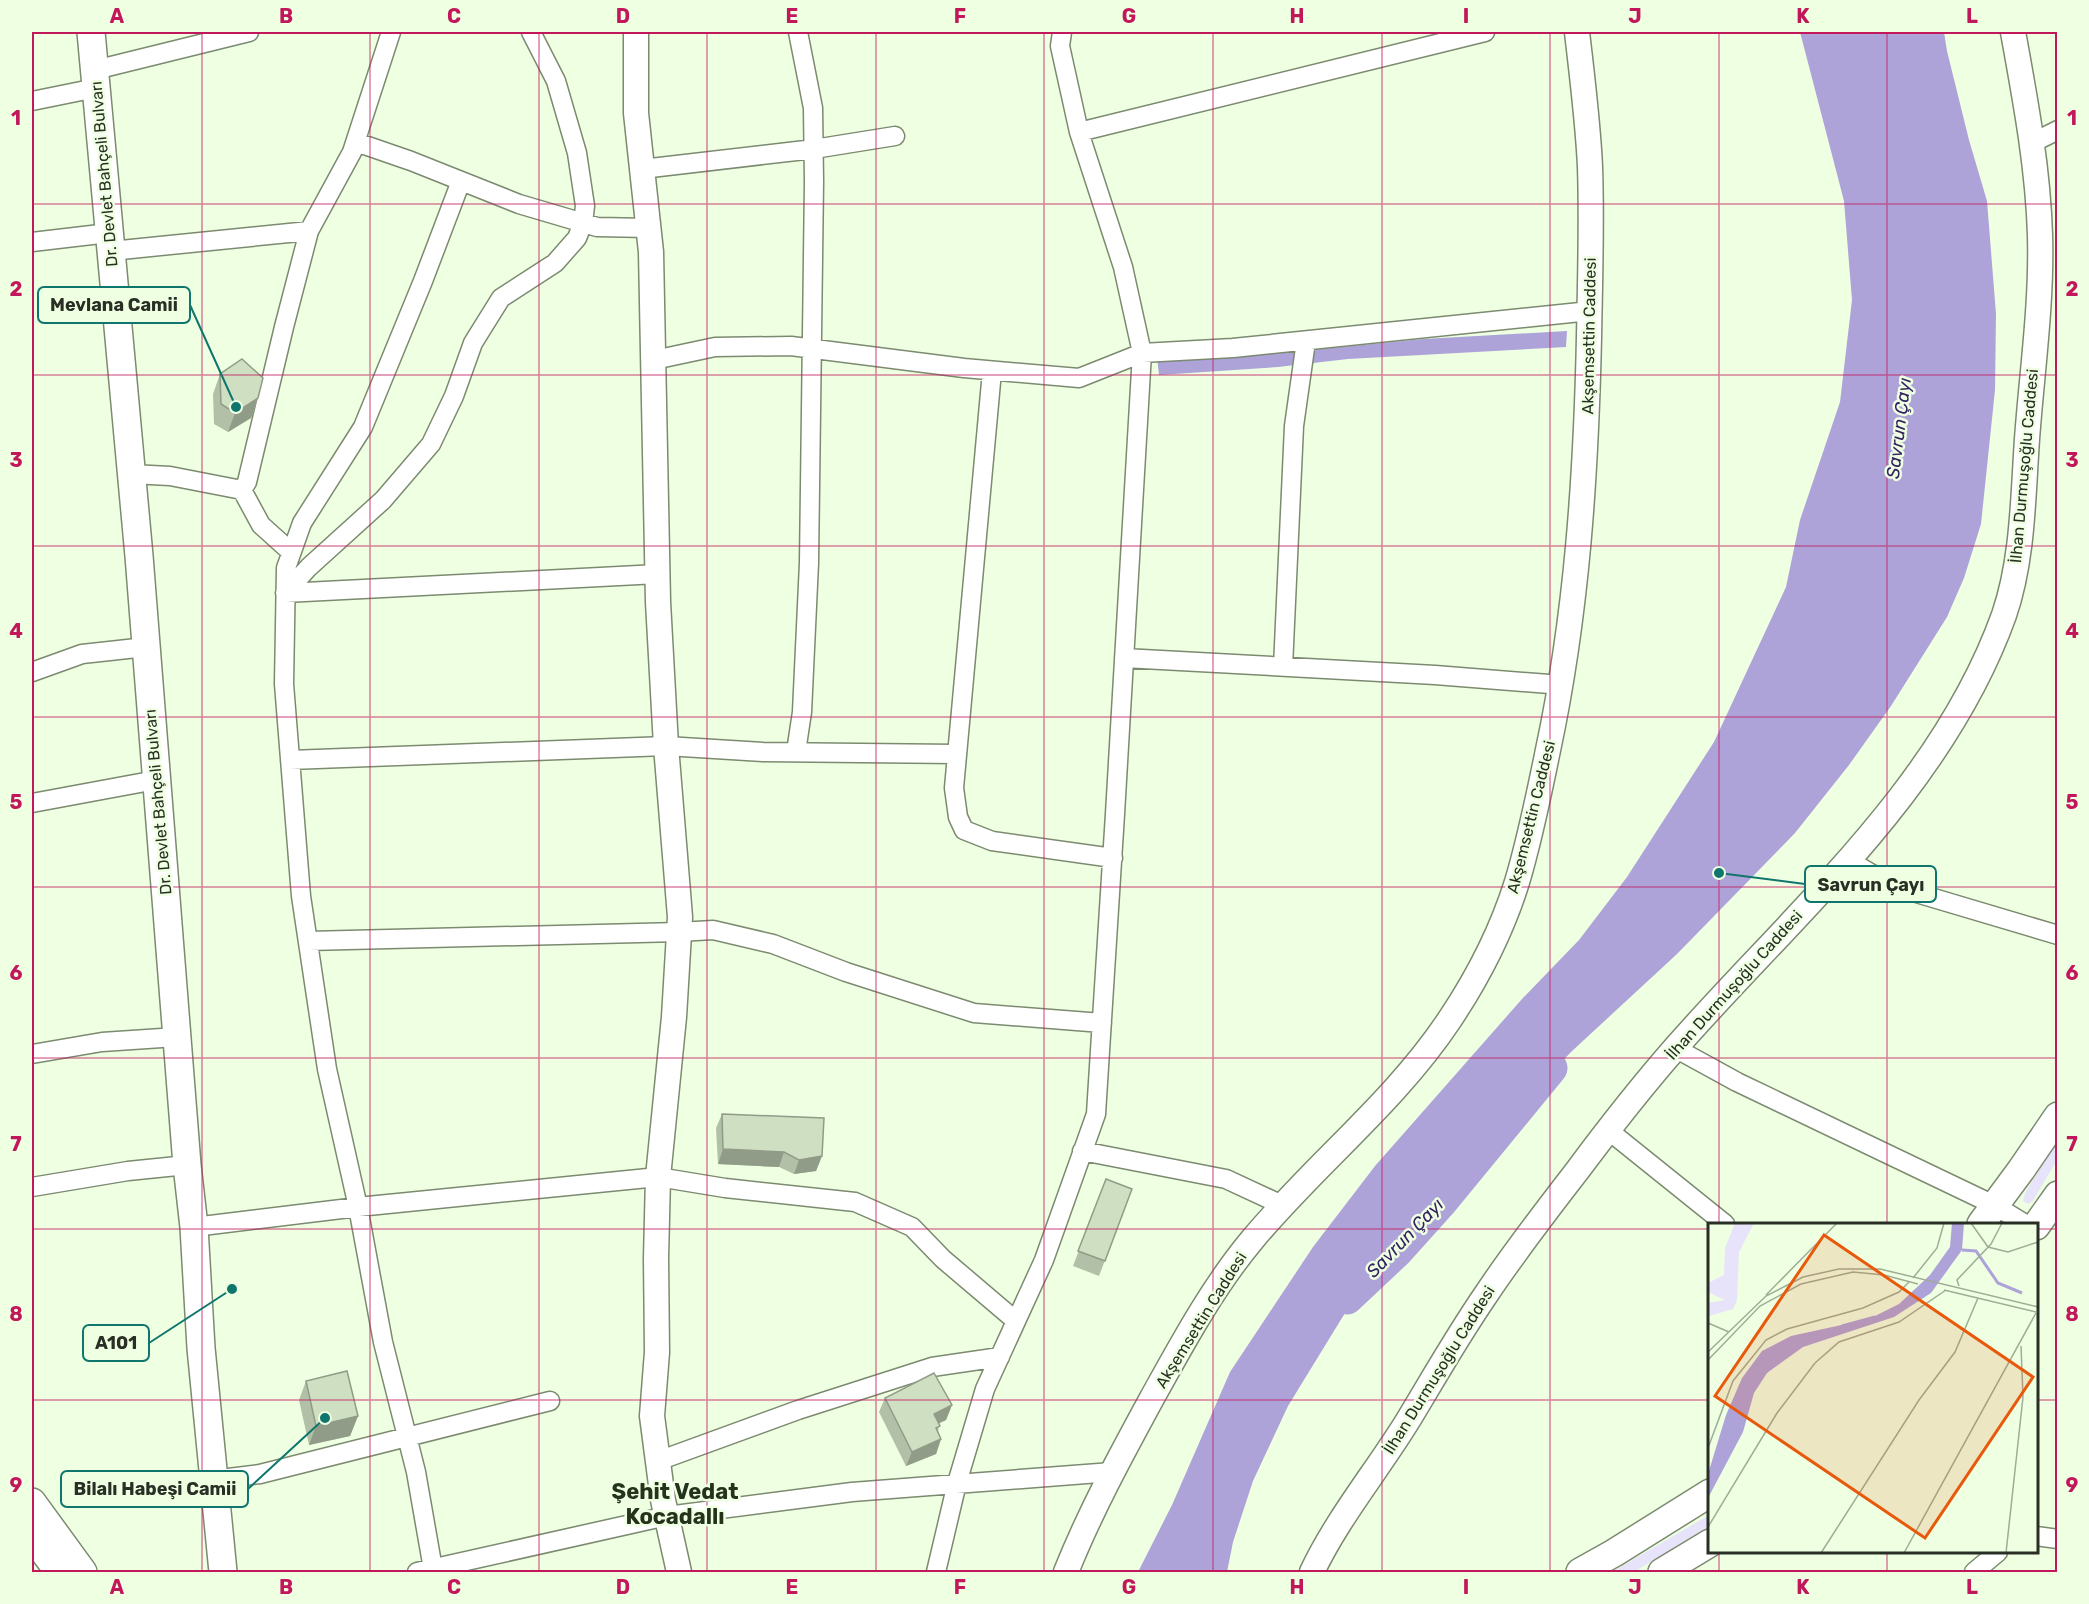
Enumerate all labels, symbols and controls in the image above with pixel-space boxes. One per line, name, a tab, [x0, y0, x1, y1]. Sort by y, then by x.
text: A	[110, 4, 125, 28]
text: B	[279, 4, 293, 28]
text: C	[447, 4, 461, 28]
text: D	[616, 4, 630, 28]
text: E	[786, 4, 798, 28]
text: F	[954, 4, 966, 28]
text: G	[1122, 4, 1136, 28]
text: H	[1290, 4, 1304, 28]
text: I	[1463, 4, 1469, 28]
text: J	[1628, 4, 1642, 28]
text: K	[1796, 4, 1810, 28]
text: L	[1966, 4, 1978, 28]
street label: Dr. Devlet Bahçeli Bulvarı	[86, 81, 122, 267]
text: 1	[11, 106, 21, 130]
text: 1	[2067, 106, 2077, 130]
street label: Akşemsettin Caddesi	[1578, 257, 1600, 415]
text: 2	[10, 277, 23, 301]
text: 2	[2066, 277, 2079, 301]
callout: Mevlana Camii	[38, 287, 190, 323]
text: Mevlana Camii	[50, 294, 178, 316]
street label: İlhan Durmuşoğlu Caddesi	[2006, 368, 2042, 564]
water label: Savrun Çayı	[1882, 376, 1916, 480]
text: 3	[9, 448, 23, 472]
text: 3	[2065, 448, 2079, 472]
text: 4	[9, 619, 23, 643]
text: 4	[2065, 619, 2079, 643]
street label: Dr. Devlet Bahçeli Bulvarı	[140, 709, 176, 895]
street label: Akşemsettin Caddesi	[1503, 739, 1559, 895]
text: 5	[10, 790, 23, 814]
text: 5	[2066, 790, 2079, 814]
callout: Savrun Çayı	[1805, 866, 1936, 902]
text: Savrun Çayı	[1818, 874, 1924, 896]
street label: İlhan Durmuşoğlu Caddesi	[1662, 906, 1806, 1064]
text: 6	[9, 961, 23, 985]
text: 6	[2065, 961, 2079, 985]
text: 7	[10, 1132, 22, 1156]
text: 7	[2066, 1132, 2078, 1156]
water label: Savrun Çayı	[1362, 1194, 1448, 1282]
inset map	[1708, 1223, 2038, 1553]
street label: Akşemsettin Caddesi	[1151, 1248, 1251, 1392]
street label: İlhan Durmuşoğlu Caddesi	[1379, 1282, 1499, 1458]
text: 8	[9, 1302, 23, 1326]
text: 8	[2065, 1302, 2079, 1326]
callout: A101	[83, 1325, 149, 1361]
text: A101	[95, 1332, 137, 1354]
callout: Bilalı Habeşi Camii	[61, 1471, 248, 1507]
text: 9	[10, 1473, 23, 1497]
text: 9	[2066, 1473, 2079, 1497]
text: Bilalı Habeşi Camii	[74, 1478, 236, 1500]
district label: Şehit Vedat Kocadallı	[612, 1478, 738, 1530]
text: A	[110, 1575, 125, 1599]
text: B	[279, 1575, 293, 1599]
text: C	[447, 1575, 461, 1599]
text: D	[616, 1575, 630, 1599]
text: E	[786, 1575, 798, 1599]
text: F	[954, 1575, 966, 1599]
text: G	[1122, 1575, 1136, 1599]
text: H	[1290, 1575, 1304, 1599]
text: I	[1463, 1575, 1469, 1599]
text: J	[1628, 1575, 1642, 1599]
text: K	[1796, 1575, 1810, 1599]
text: L	[1966, 1575, 1978, 1599]

